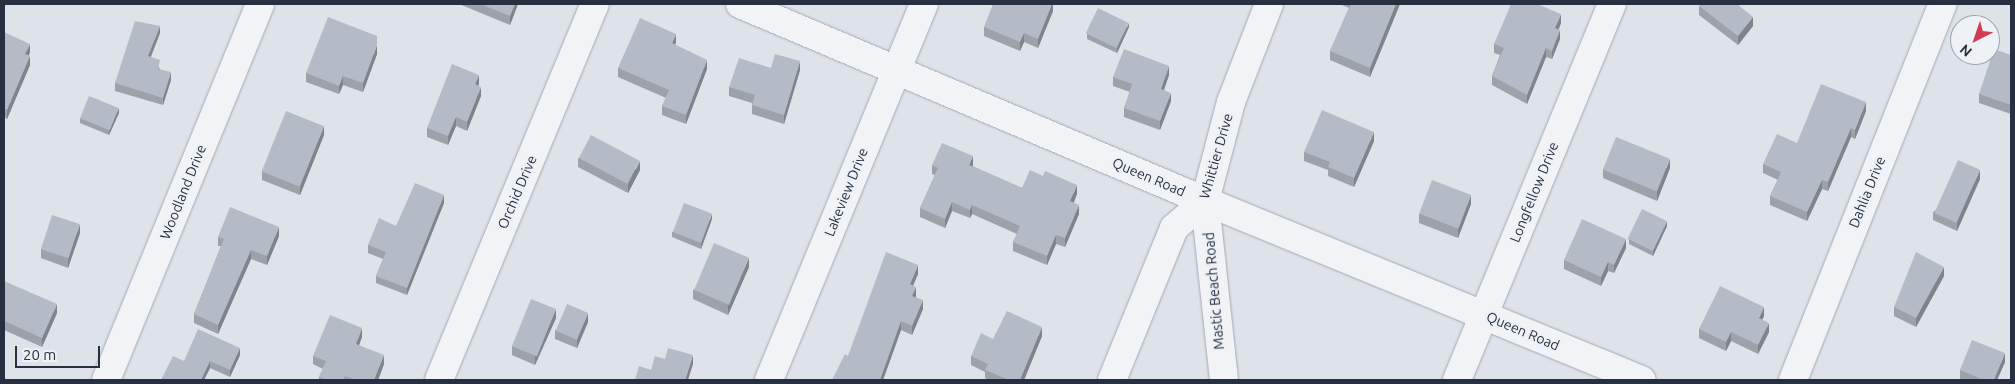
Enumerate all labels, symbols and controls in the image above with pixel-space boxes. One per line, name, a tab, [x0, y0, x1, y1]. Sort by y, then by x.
north arrow	[1950, 15, 2000, 65]
text: N	[1957, 41, 1975, 60]
street label: Whittier Drive	[1196, 111, 1236, 201]
street label: Longfellow Drive	[1506, 139, 1562, 245]
street label: Woodland Drive	[156, 142, 210, 242]
street label: Lakeview Drive	[821, 145, 871, 239]
street label: Orchid Drive	[494, 153, 540, 231]
street label: Queen Road	[1110, 154, 1188, 200]
street label: Dahlia Drive	[1845, 154, 1889, 230]
street label: Mastic Beach Road	[1200, 232, 1228, 350]
street label: Queen Road	[1484, 308, 1562, 354]
scale bar	[18, 336, 102, 368]
text: 20 m	[23, 346, 56, 363]

